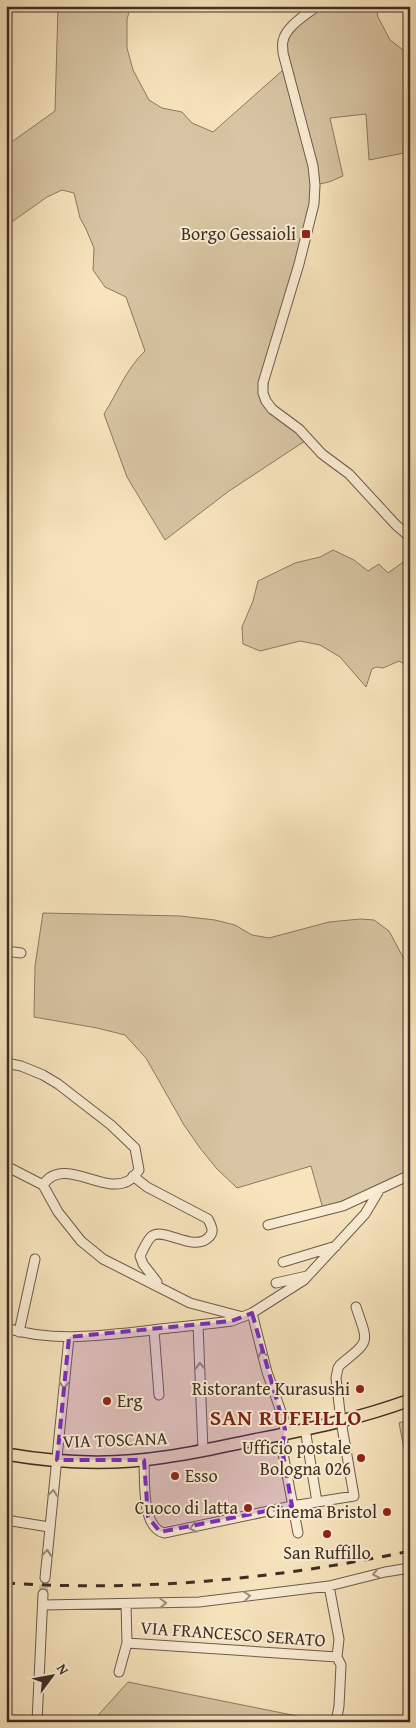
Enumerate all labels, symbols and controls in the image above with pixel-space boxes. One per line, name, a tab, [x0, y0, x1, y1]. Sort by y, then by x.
place label: Borgo Gessaioli	[181, 220, 296, 247]
marker: Borgo Gessaioli	[300, 228, 312, 240]
one-way arrow	[257, 1349, 268, 1358]
one-way arrow	[194, 1362, 205, 1370]
place label: Ristorante Kurasushi	[192, 1375, 350, 1402]
one-way arrow	[59, 1382, 70, 1390]
marker: Ristorante Kurasushi	[354, 1383, 366, 1395]
place label: Erg	[117, 1387, 143, 1414]
marker: Erg	[101, 1395, 113, 1407]
district label: SAN RUFFILLO	[210, 1401, 362, 1433]
street label: VIA TOSCANA	[62, 1424, 168, 1455]
place label: Ufficio postale Bologna 026	[242, 1434, 351, 1482]
marker: Ufficio postale Bologna 026	[355, 1452, 367, 1464]
place label: Esso	[185, 1462, 218, 1489]
marker: Esso	[169, 1470, 181, 1482]
one-way arrow	[47, 1489, 58, 1497]
place label: Cuoco di latta	[135, 1494, 238, 1521]
place label: Cinema Bristol	[266, 1498, 377, 1525]
marker: Cuoco di latta	[242, 1502, 254, 1514]
marker: Cinema Bristol	[381, 1506, 393, 1518]
one-way arrow	[188, 1522, 197, 1533]
marker: San Ruffillo	[321, 1528, 333, 1540]
place label: San Ruffillo	[283, 1539, 371, 1566]
one-way arrow	[41, 1548, 52, 1556]
one-way arrow	[372, 1568, 381, 1579]
one-way arrow	[244, 1591, 252, 1602]
one-way arrow	[159, 1598, 167, 1609]
street label: VIA FRANCESCO SERATO	[139, 1614, 327, 1653]
north arrow	[28, 1650, 78, 1700]
text: N	[52, 1660, 74, 1679]

